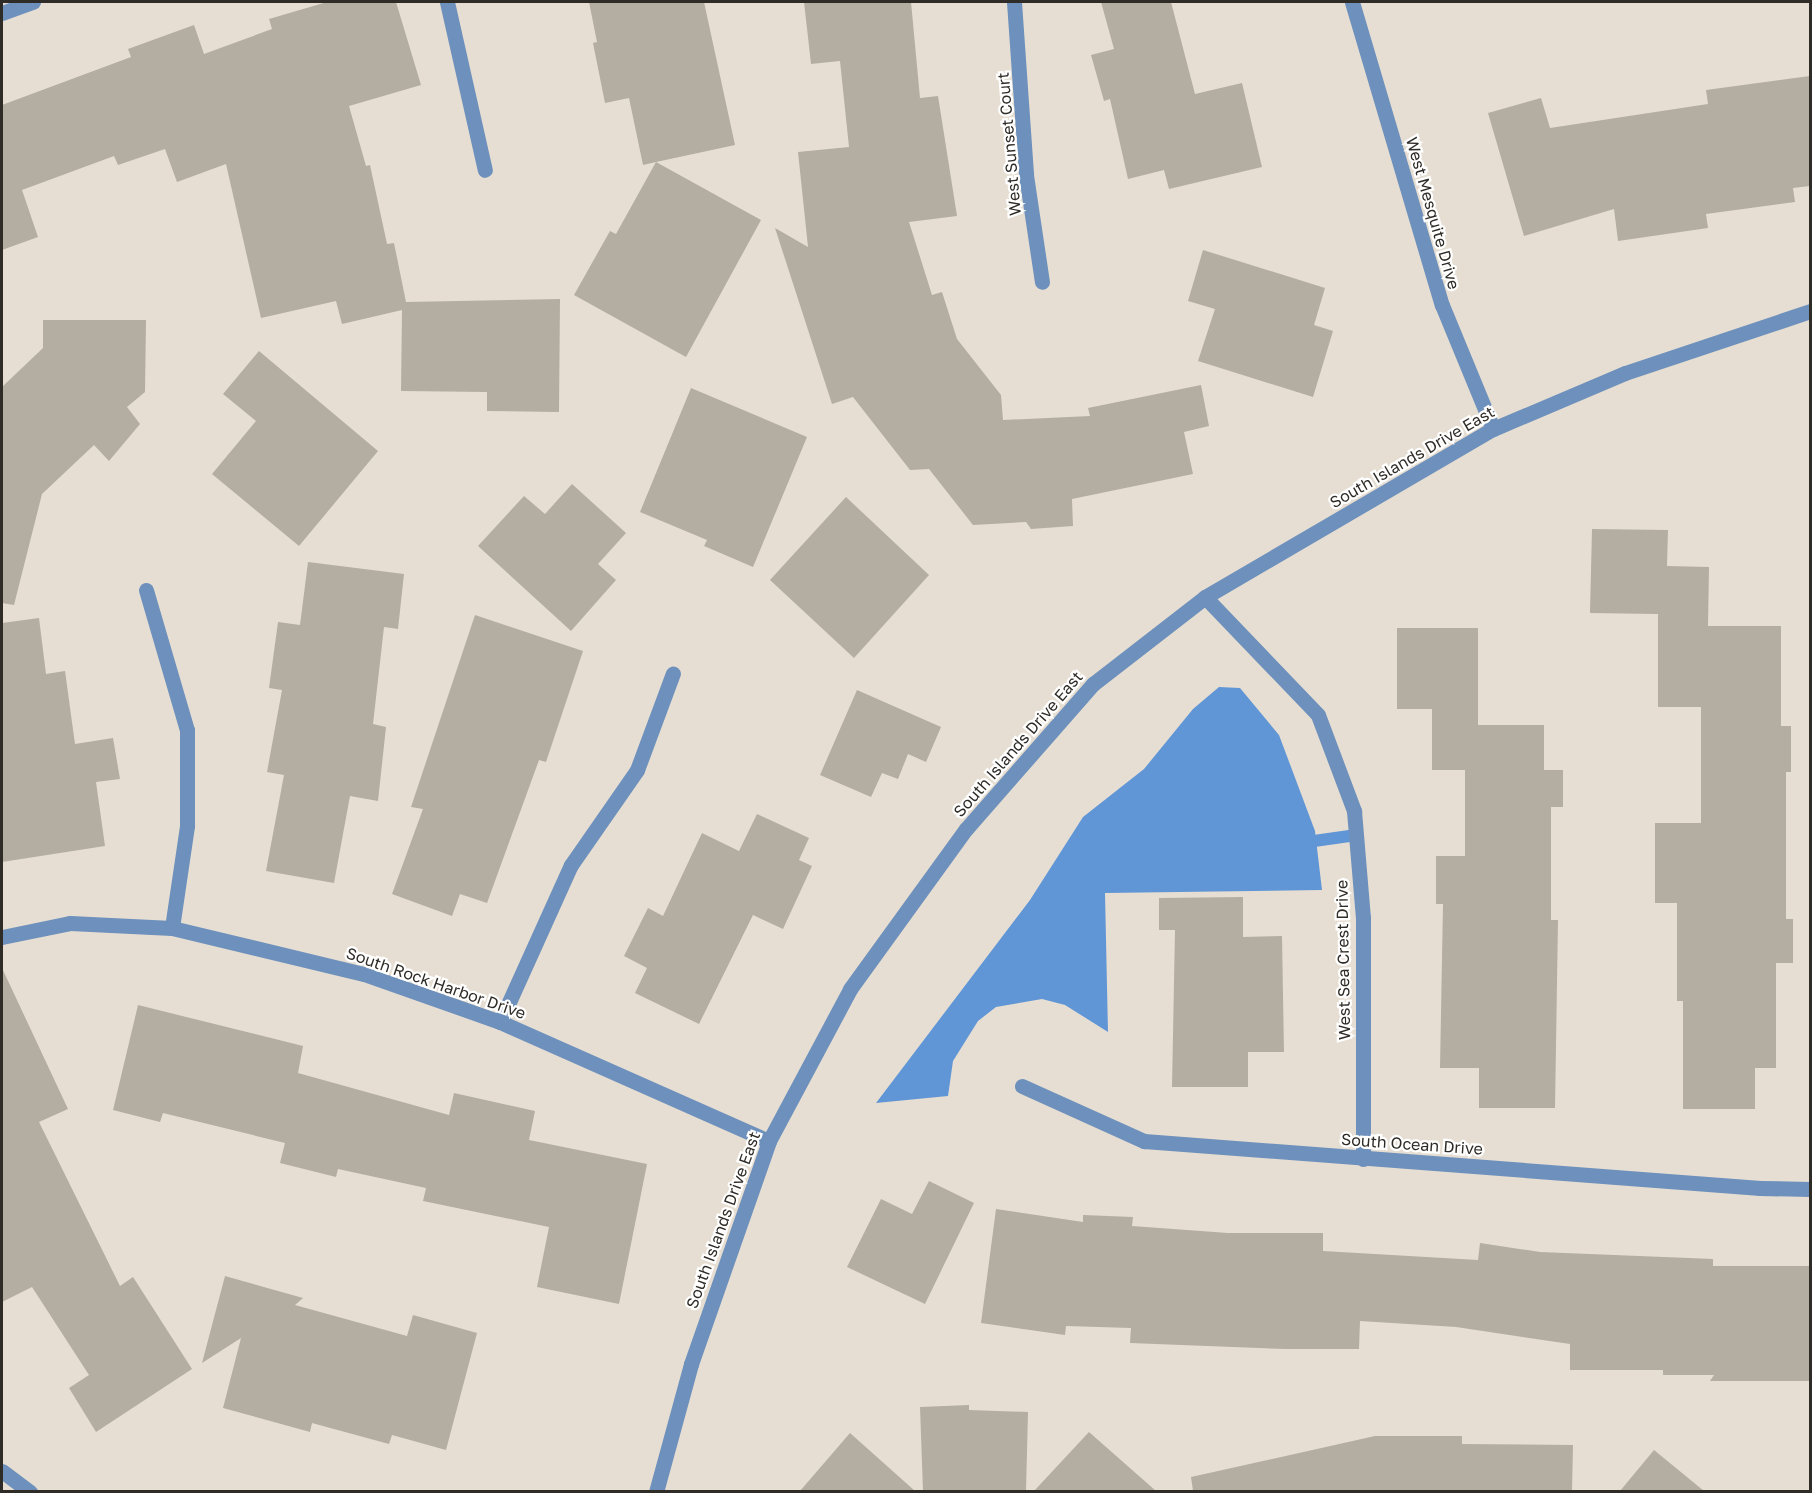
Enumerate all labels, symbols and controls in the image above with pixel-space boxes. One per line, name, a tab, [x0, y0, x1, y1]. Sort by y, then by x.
street label: West Sunset Court	[993, 71, 1025, 217]
street label: West Mesquite Drive	[1402, 135, 1464, 291]
street label: South Islands Drive East	[1326, 402, 1498, 512]
street label: South Islands Drive East	[949, 667, 1087, 821]
street label: West Sea Crest Drive	[1332, 880, 1354, 1040]
street label: South Rock Harbor Drive	[344, 943, 528, 1023]
street label: South Islands Drive East	[682, 1129, 764, 1311]
street label: South Ocean Drive	[1340, 1129, 1484, 1159]

